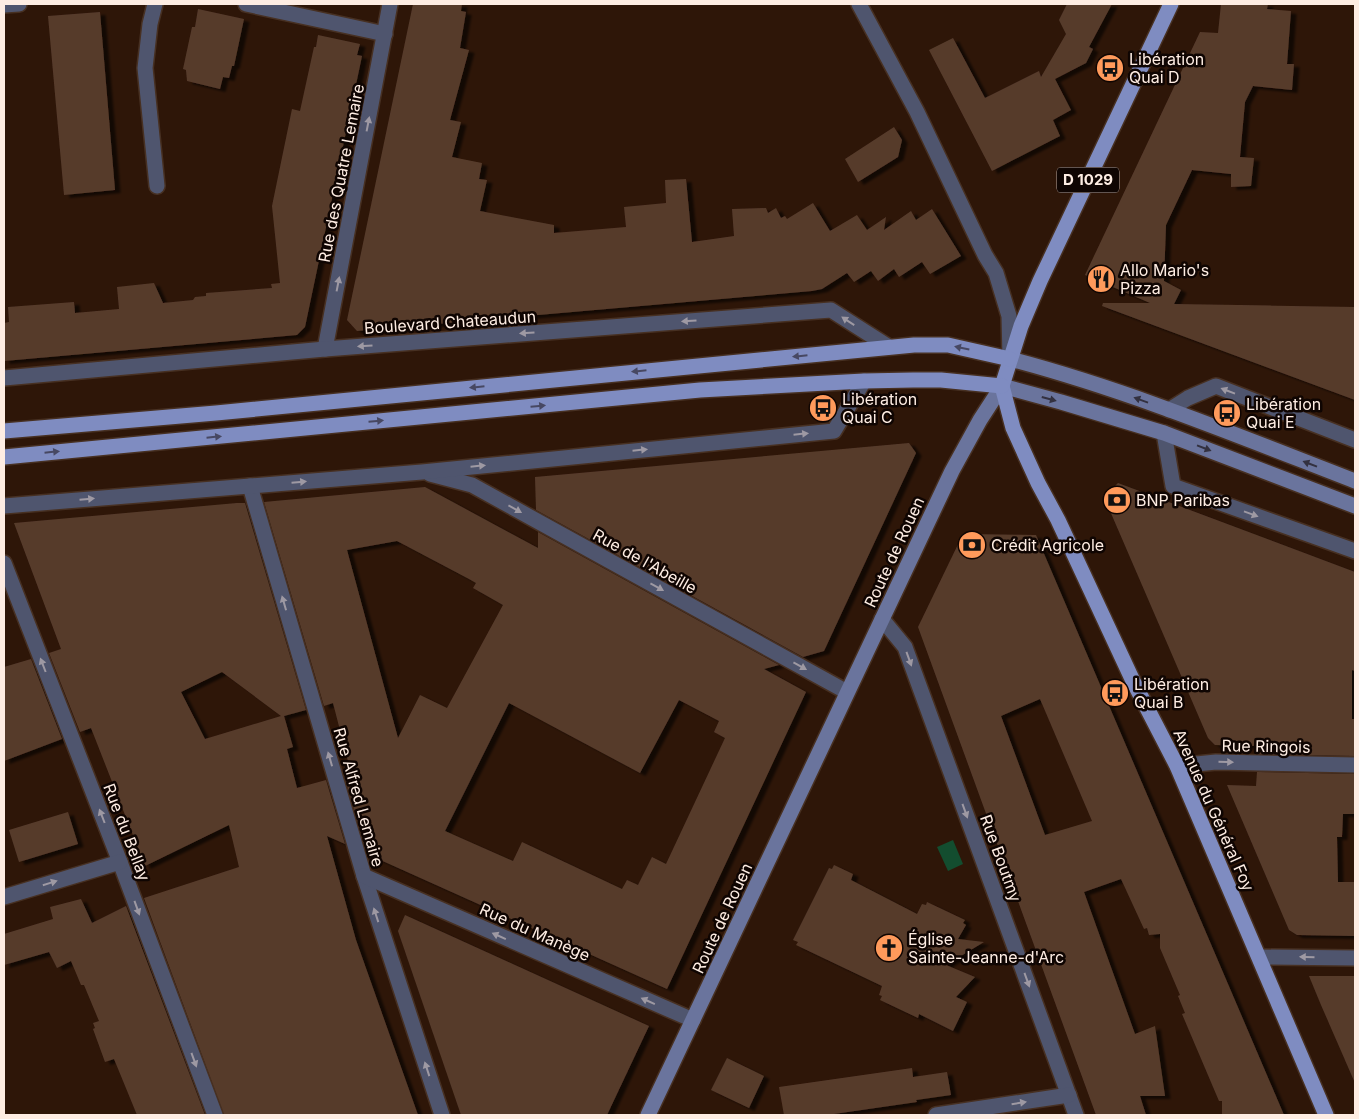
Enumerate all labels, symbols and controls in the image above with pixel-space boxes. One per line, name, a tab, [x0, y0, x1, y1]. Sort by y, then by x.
place label: Libération Quai D	[1129, 49, 1204, 87]
bus stop icon: Libération Quai D	[1095, 53, 1125, 83]
street label: Rue des Quatre Lemaire	[314, 82, 368, 264]
one-way arrow	[364, 116, 372, 132]
road number: D 1029	[1057, 168, 1119, 192]
place label: Allo Mario's Pizza	[1120, 260, 1209, 298]
restaurant icon: Allo Mario's Pizza	[1086, 264, 1116, 294]
one-way arrow	[334, 275, 342, 291]
street label: Boulevard Chateaudun	[363, 306, 537, 338]
one-way arrow	[841, 316, 855, 325]
one-way arrow	[681, 317, 697, 325]
one-way arrow	[519, 330, 535, 338]
one-way arrow	[357, 342, 373, 350]
one-way arrow	[955, 344, 970, 352]
one-way arrow	[792, 352, 808, 360]
one-way arrow	[630, 368, 646, 376]
one-way arrow	[469, 383, 485, 391]
one-way arrow	[1220, 387, 1235, 395]
place label: Libération Quai C	[842, 389, 917, 427]
bus stop icon: Libération Quai C	[808, 393, 838, 423]
place label: Libération Quai E	[1246, 394, 1321, 432]
one-way arrow	[1041, 395, 1057, 403]
one-way arrow	[1134, 396, 1149, 403]
bus stop icon: Libération Quai E	[1212, 398, 1242, 428]
one-way arrow	[530, 401, 546, 409]
one-way arrow	[368, 417, 384, 425]
one-way arrow	[794, 430, 810, 438]
one-way arrow	[206, 433, 222, 441]
one-way arrow	[1197, 444, 1212, 452]
one-way arrow	[632, 446, 648, 454]
one-way arrow	[45, 448, 61, 456]
one-way arrow	[1303, 459, 1317, 467]
one-way arrow	[470, 462, 486, 470]
one-way arrow	[291, 477, 307, 485]
bank icon: BNP Paribas	[1102, 485, 1132, 515]
place label: BNP Paribas	[1136, 490, 1230, 510]
street label: Route de Rouen	[860, 494, 928, 610]
one-way arrow	[79, 495, 95, 503]
one-way arrow	[508, 505, 522, 513]
one-way arrow	[1244, 510, 1259, 518]
street label: Rue de l'Abeille	[590, 524, 700, 598]
bank icon: Crédit Agricole	[957, 530, 987, 560]
place label: Crédit Agricole	[991, 535, 1104, 555]
one-way arrow	[650, 583, 665, 591]
one-way arrow	[280, 595, 288, 610]
one-way arrow	[905, 652, 913, 667]
one-way arrow	[39, 658, 47, 672]
one-way arrow	[792, 662, 807, 670]
place label: Libération Quai B	[1134, 674, 1209, 712]
bus stop icon: Libération Quai B	[1100, 678, 1130, 708]
street label: Rue Alfred Lemaire	[330, 725, 388, 869]
street label: Avenue du Général Foy	[1169, 726, 1259, 894]
street label: Rue Ringois	[1221, 735, 1311, 757]
one-way arrow	[325, 751, 333, 766]
one-way arrow	[1218, 758, 1234, 766]
street label: Rue du Bellay	[99, 781, 155, 883]
one-way arrow	[962, 804, 969, 819]
one-way arrow	[98, 809, 106, 824]
street label: Rue Boutmy	[976, 812, 1026, 904]
street label: Route de Rouen	[688, 860, 756, 976]
one-way arrow	[43, 878, 58, 886]
street label: Rue du Manège	[477, 899, 593, 965]
one-way arrow	[134, 900, 141, 915]
one-way arrow	[372, 907, 380, 922]
place label: Église Sainte-Jeanne-d'Arc	[908, 929, 1064, 967]
one-way arrow	[492, 931, 506, 939]
church icon: Église Sainte-Jeanne-d'Arc	[874, 933, 904, 963]
one-way arrow	[1299, 953, 1315, 961]
one-way arrow	[1024, 973, 1031, 988]
one-way arrow	[641, 996, 655, 1004]
one-way arrow	[190, 1053, 198, 1068]
one-way arrow	[423, 1061, 431, 1076]
one-way arrow	[1012, 1099, 1028, 1107]

